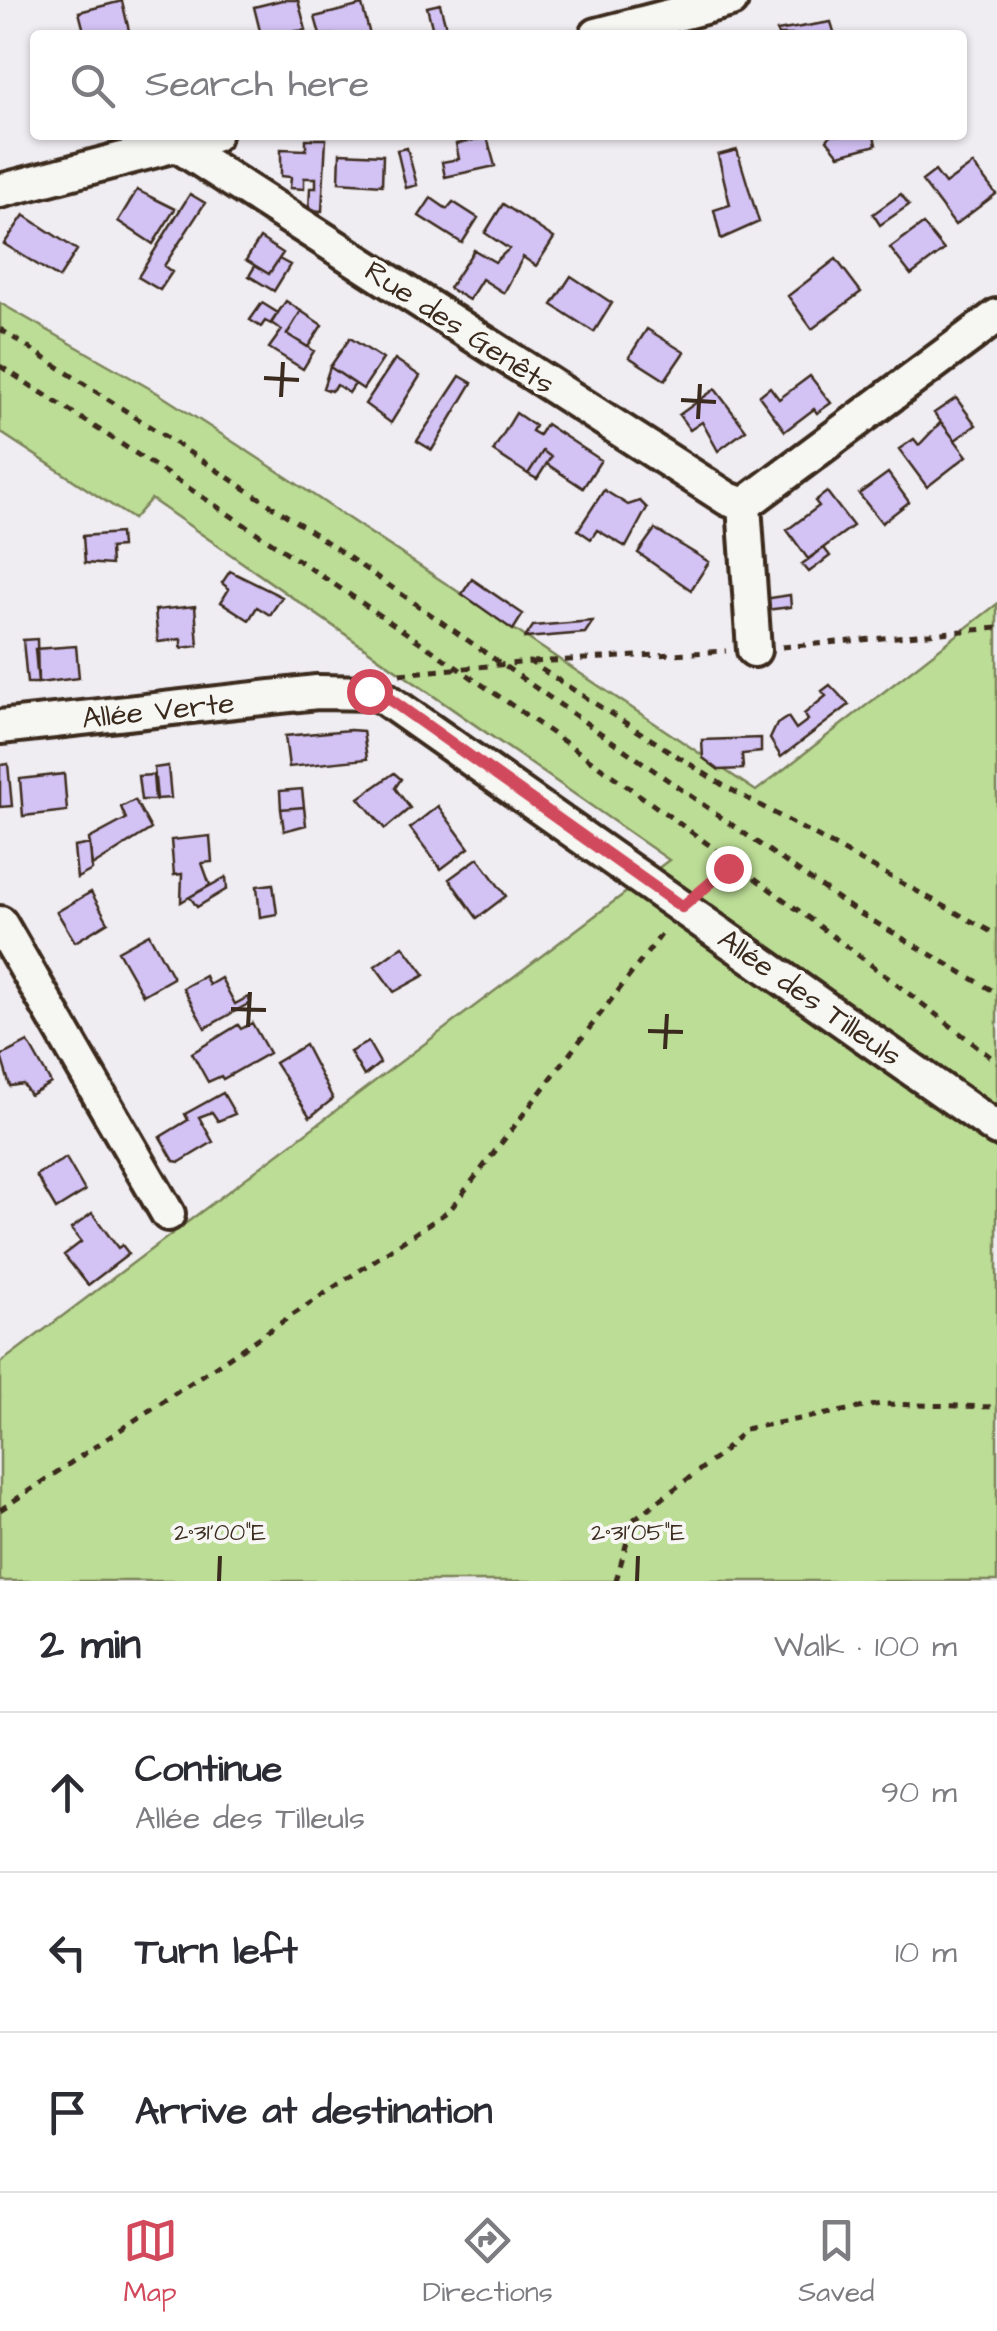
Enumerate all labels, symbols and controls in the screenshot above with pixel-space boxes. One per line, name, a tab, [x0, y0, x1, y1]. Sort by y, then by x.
search box	[30, 30, 967, 140]
icon: search	[65, 58, 120, 113]
text: Search here	[145, 59, 369, 111]
street label: Rue des Genêts	[356, 251, 563, 405]
route start	[347, 669, 393, 715]
street label: Allée Verte	[80, 682, 236, 740]
route end	[706, 846, 752, 892]
street label: Allée des Tilleuls	[709, 919, 910, 1077]
text: 2°31'00"E	[174, 1515, 266, 1550]
text: 2°31'05"E	[591, 1515, 685, 1550]
text: 2 min	[40, 1617, 141, 1675]
text: Walk · 100 m	[774, 1624, 957, 1669]
text: Continue	[135, 1744, 282, 1796]
icon: ahead	[40, 1765, 95, 1820]
text: 90 m	[881, 1770, 957, 1815]
text: Allée des Tilleuls	[135, 1796, 365, 1841]
icon: left	[40, 1925, 95, 1980]
text: Turn left	[135, 1926, 298, 1978]
text: 10 m	[895, 1930, 957, 1975]
icon: arrive	[40, 2085, 95, 2140]
text: Arrive at destination	[135, 2086, 492, 2138]
tab: Map	[123, 2213, 178, 2312]
tab: Directions	[423, 2213, 553, 2312]
tab: Saved	[798, 2213, 874, 2312]

